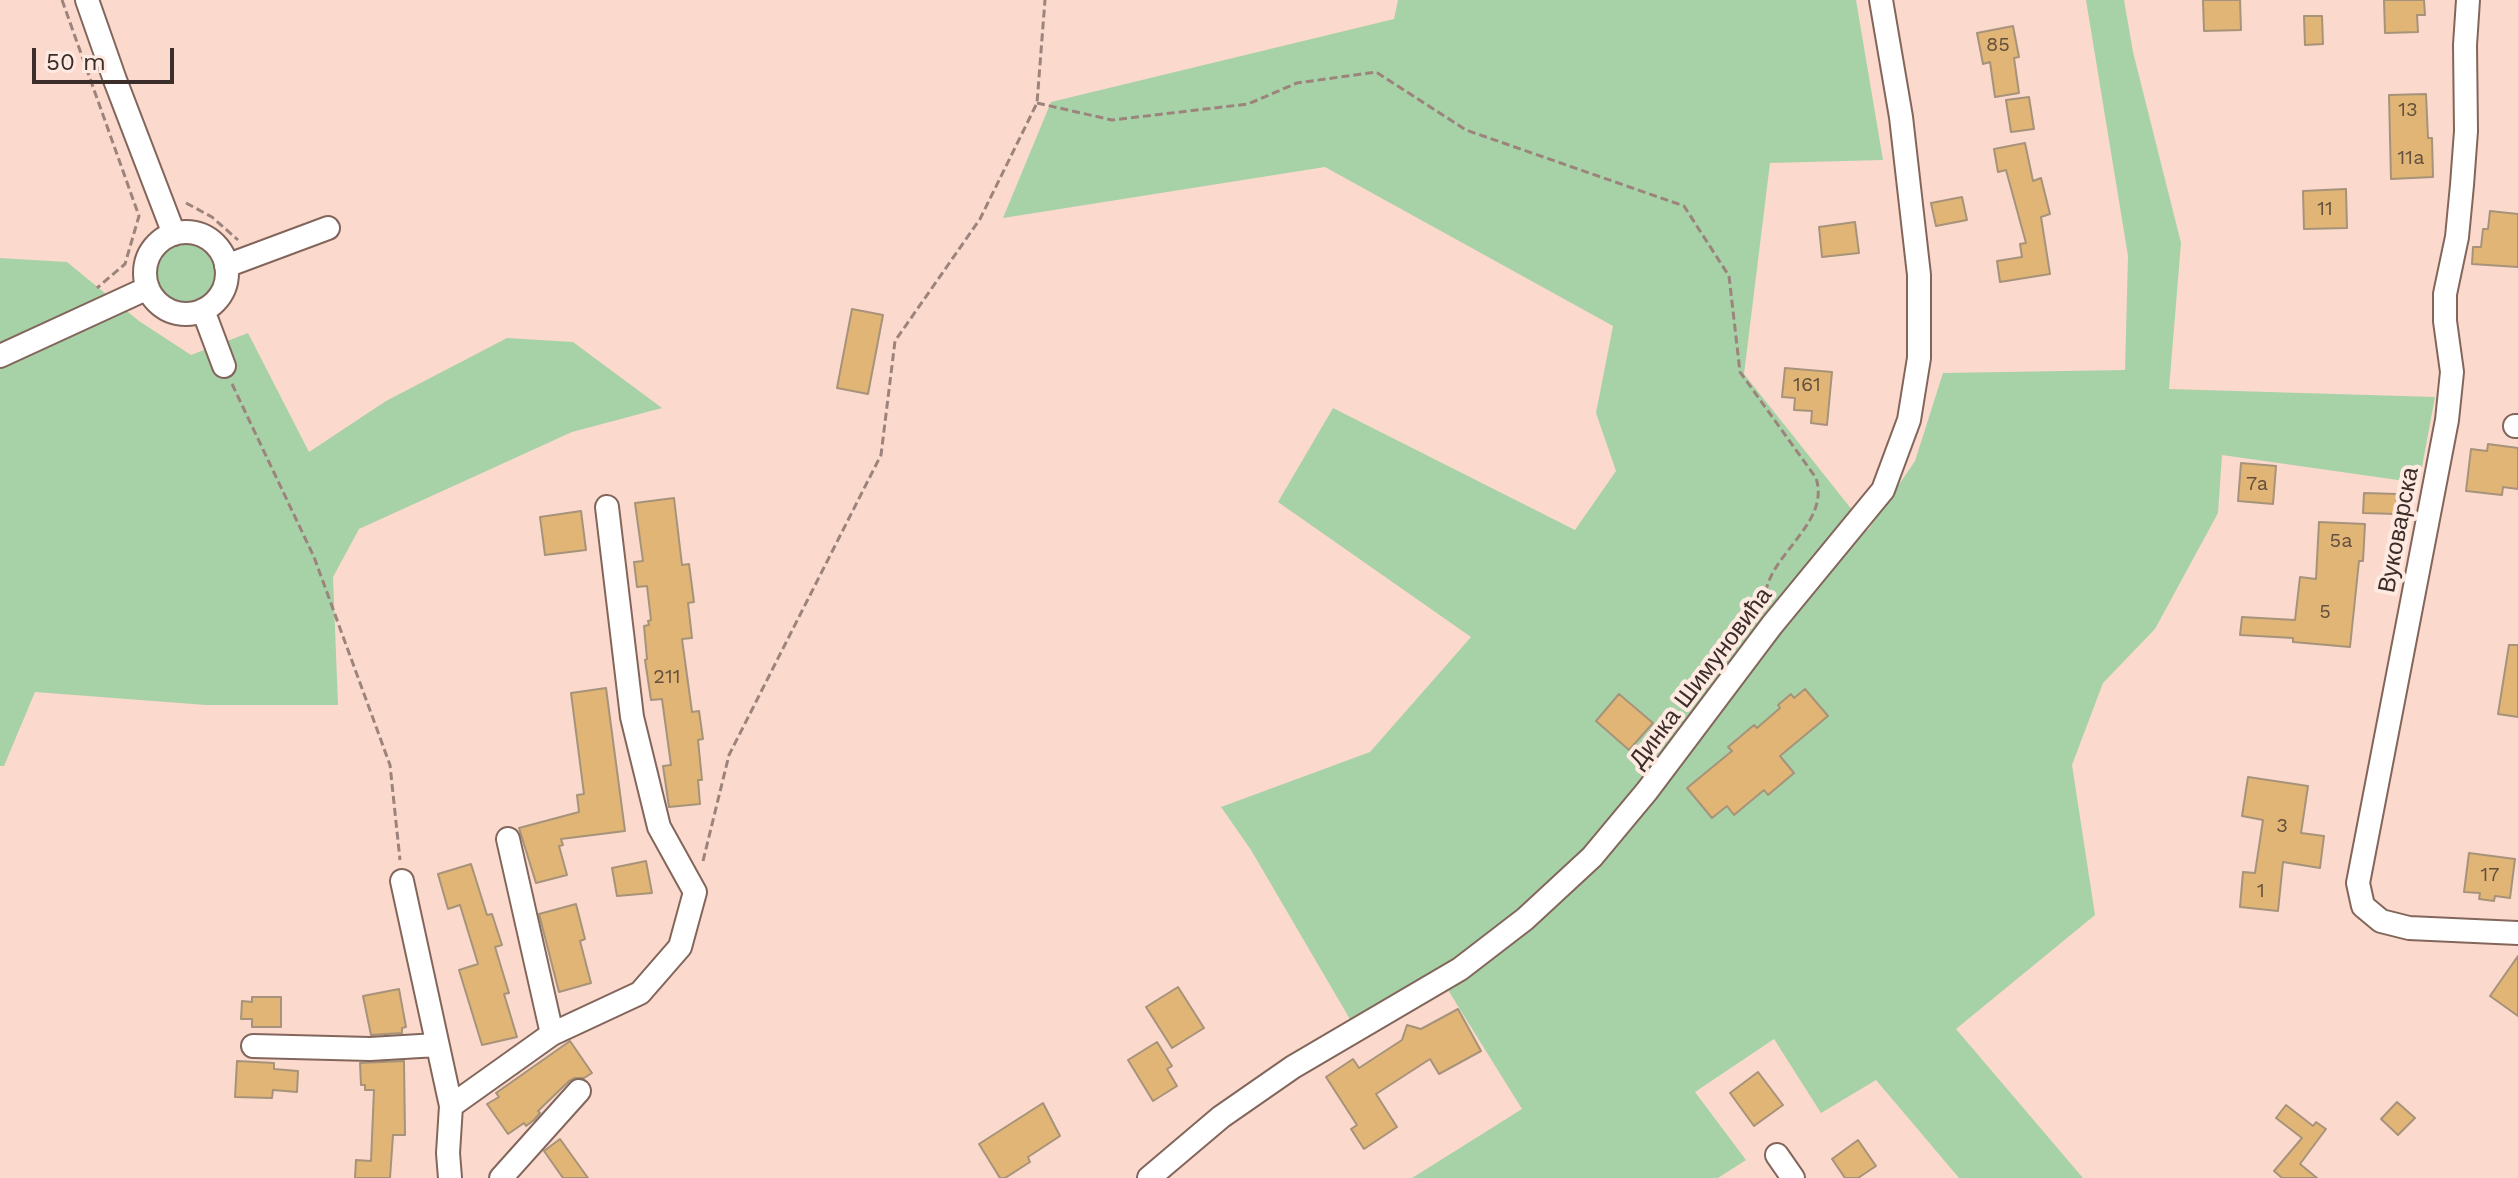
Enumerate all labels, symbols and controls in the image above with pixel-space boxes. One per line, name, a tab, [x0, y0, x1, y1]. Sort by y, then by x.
scale bar	[36, 32, 178, 82]
house number: 85	[1986, 33, 2010, 57]
text: 50 m	[46, 48, 106, 76]
house number: 13	[2398, 98, 2418, 122]
house number: 11a	[2398, 146, 2424, 170]
house number: 11	[2317, 197, 2333, 221]
house number: 161	[1793, 373, 1821, 397]
street label: Вуковарска	[2373, 465, 2425, 595]
house number: 7a	[2246, 472, 2268, 496]
house number: 5a	[2330, 529, 2352, 553]
street label: Динка Шимуновића	[1624, 582, 1778, 774]
house number: 5	[2319, 600, 2331, 624]
house number: 211	[653, 665, 681, 689]
house number: 3	[2276, 814, 2288, 838]
house number: 17	[2480, 863, 2500, 887]
house number: 1	[2257, 879, 2265, 903]

